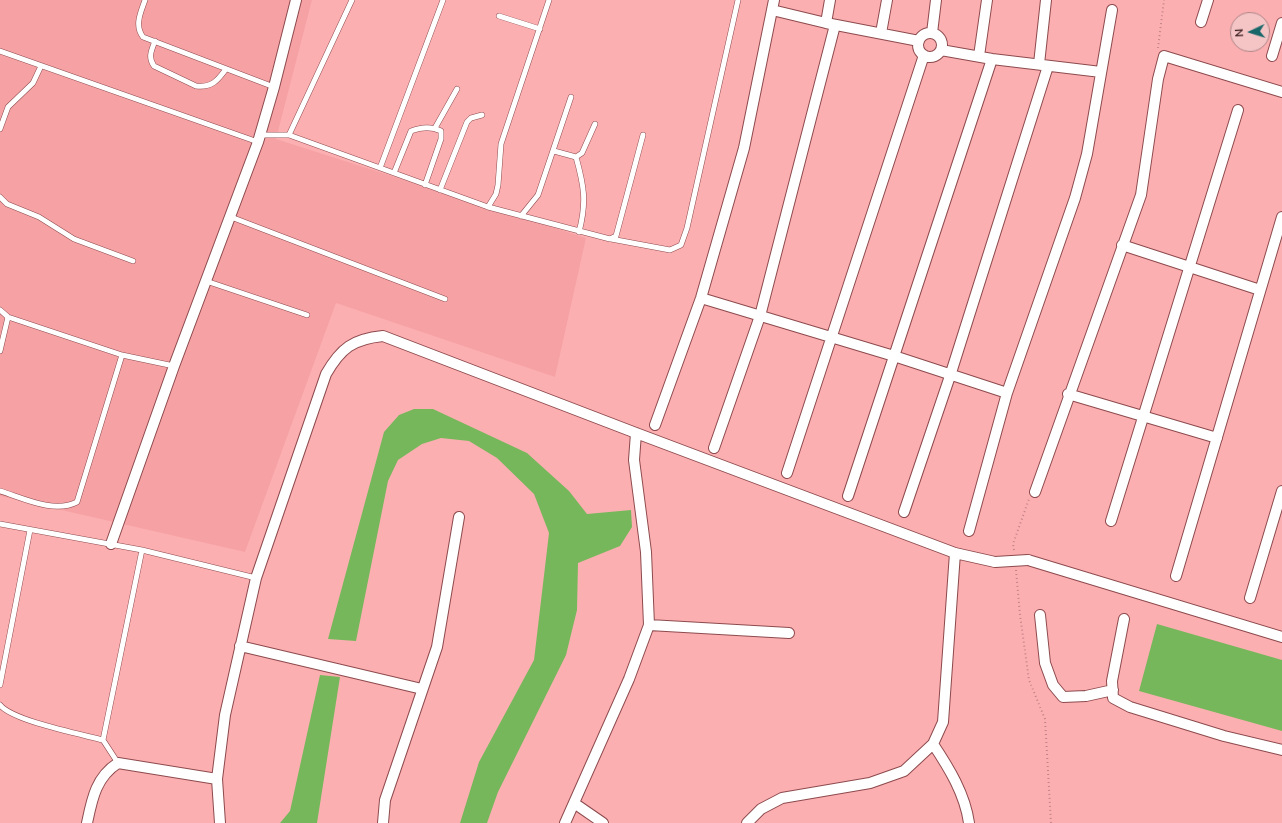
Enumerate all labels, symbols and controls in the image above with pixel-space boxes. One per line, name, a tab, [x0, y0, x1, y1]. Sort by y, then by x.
north arrow	[1230, 12, 1270, 52]
text: N	[1232, 28, 1246, 37]

